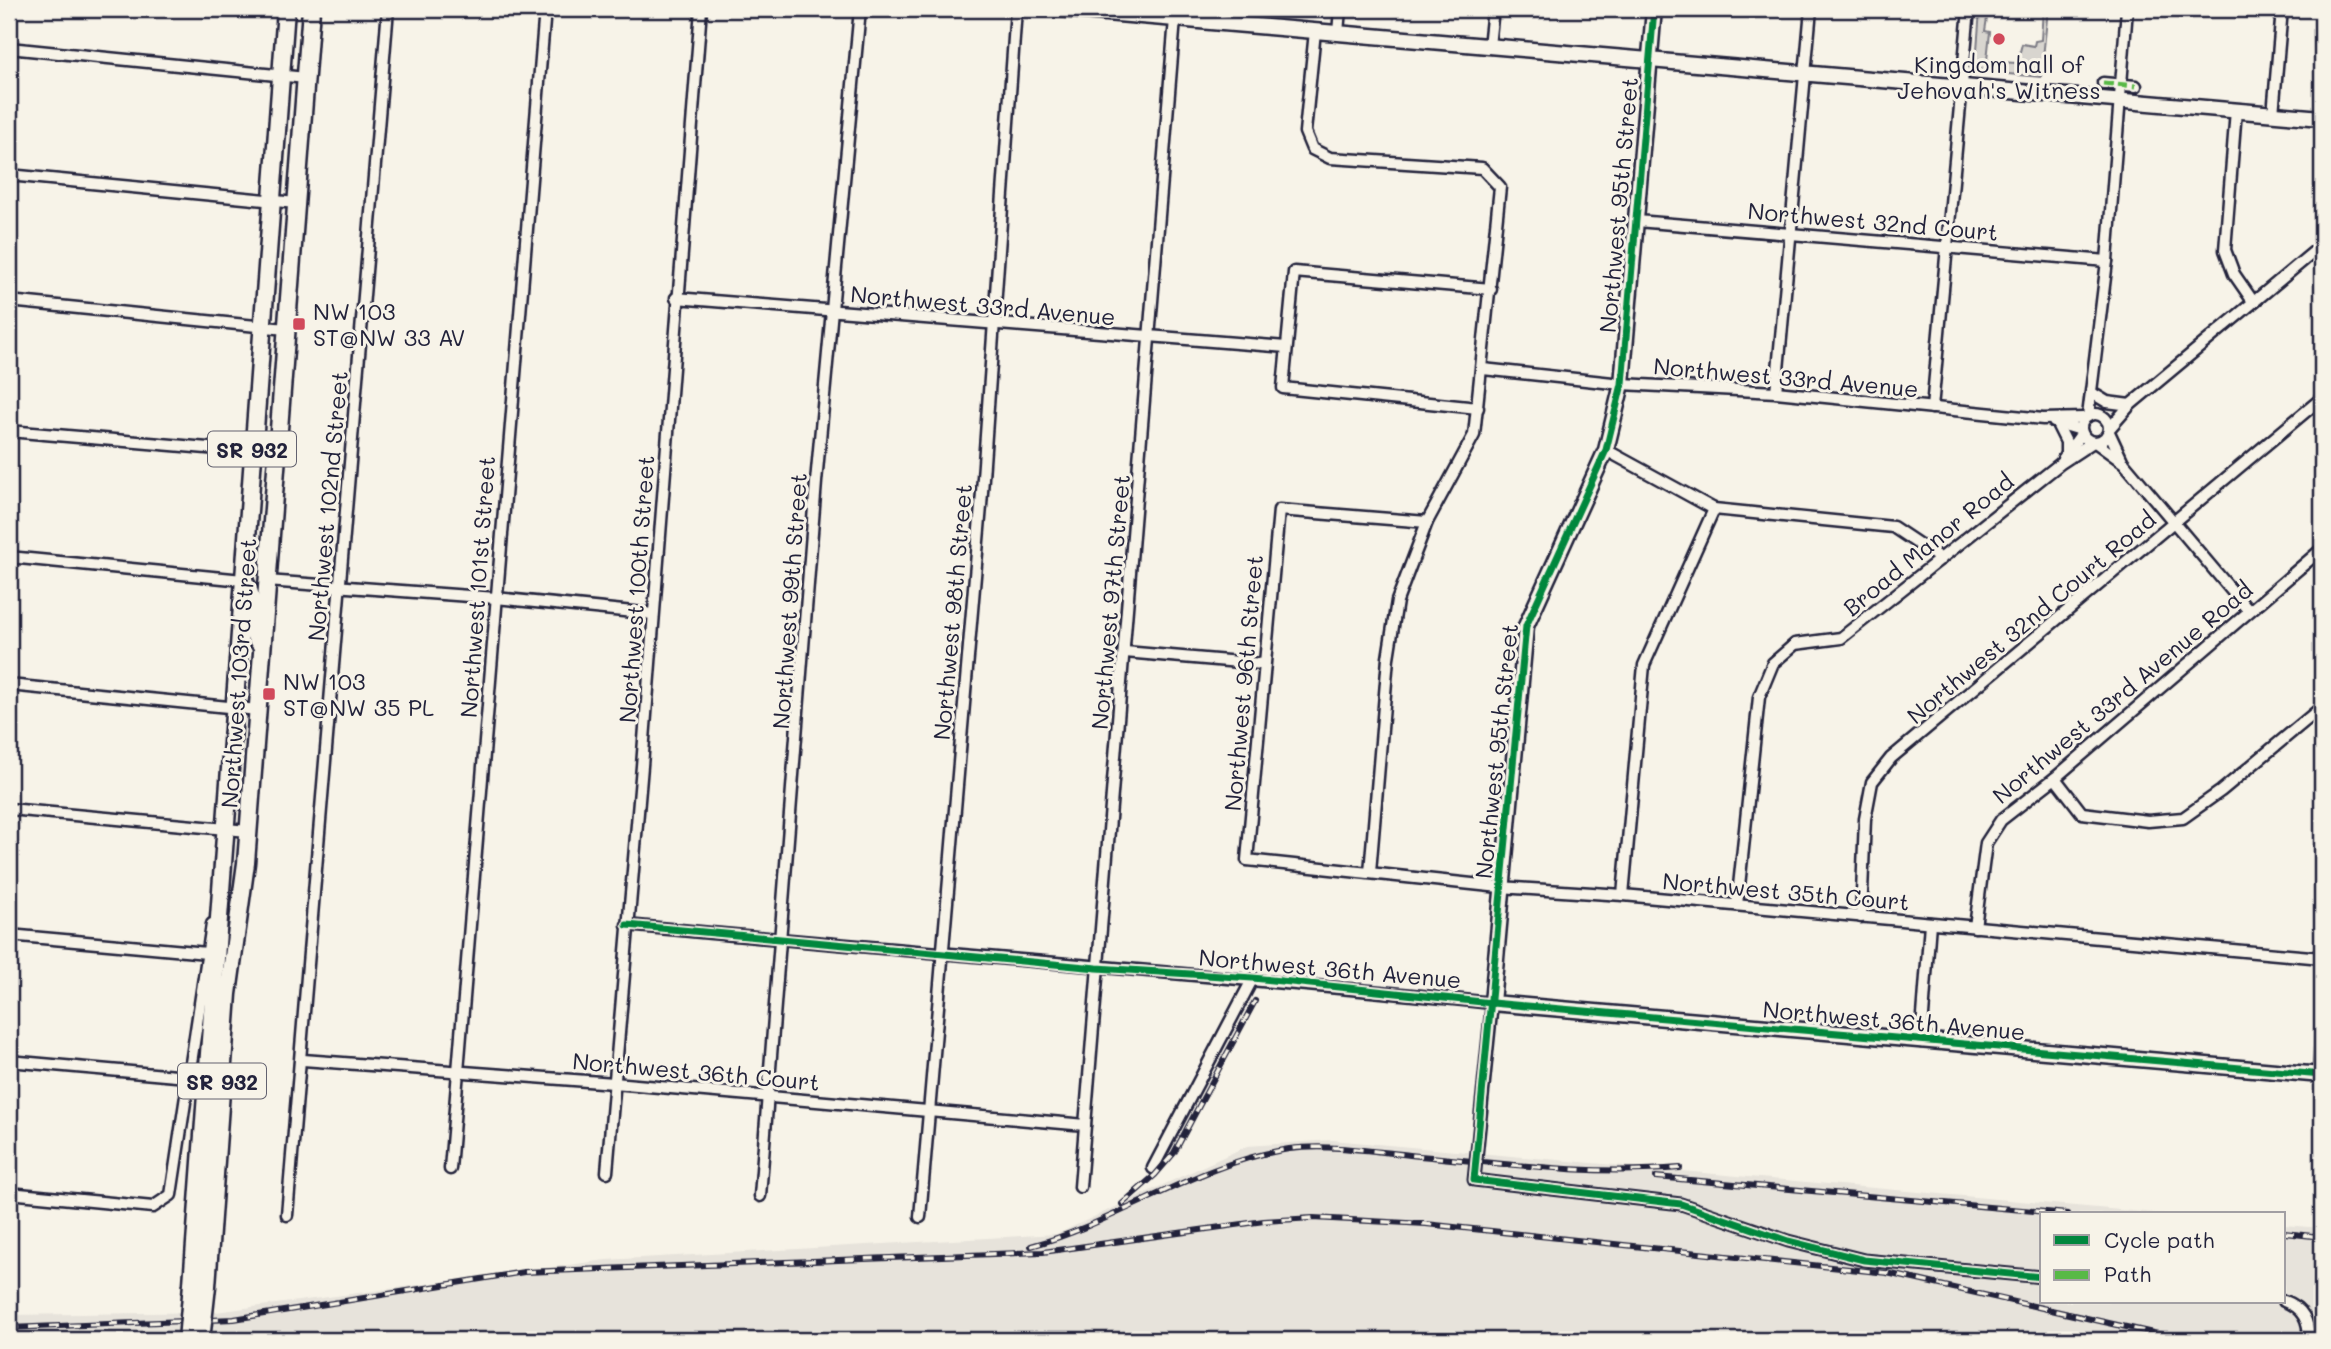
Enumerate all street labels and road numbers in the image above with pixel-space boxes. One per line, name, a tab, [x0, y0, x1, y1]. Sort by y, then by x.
street label: Northwest 95th Street	[1592, 76, 1644, 334]
street label: Northwest 32nd Court	[1747, 195, 1999, 247]
street label: Northwest 33rd Avenue	[849, 278, 1117, 332]
street label: Northwest 33rd Avenue	[1652, 350, 1920, 404]
street label: Northwest 102nd Street	[300, 370, 354, 642]
road number: SR 932	[208, 432, 296, 466]
street label: Northwest 100th Street	[612, 454, 660, 724]
street label: Northwest 101st Street	[453, 455, 501, 719]
street label: Broad Manor Road	[1837, 466, 2019, 622]
street label: Northwest 99th Street	[765, 472, 813, 730]
street label: Northwest 97th Street	[1084, 473, 1136, 731]
street label: Northwest 98th Street	[926, 483, 978, 741]
street label: Northwest 32nd Court Road	[1900, 504, 2162, 730]
street label: Northwest 103rd Street	[214, 537, 262, 809]
street label: Northwest 96th Street	[1217, 554, 1269, 812]
street label: Northwest 33rd Avenue Road	[1986, 574, 2258, 810]
street label: Northwest 95th Street	[1468, 622, 1524, 880]
street label: Northwest 35th Court	[1661, 865, 1911, 917]
street label: Northwest 36th Avenue	[1197, 942, 1463, 994]
street label: Northwest 36th Avenue	[1761, 994, 2027, 1046]
street label: Northwest 36th Court	[571, 1045, 821, 1097]
road number: SR 932	[178, 1064, 266, 1098]

